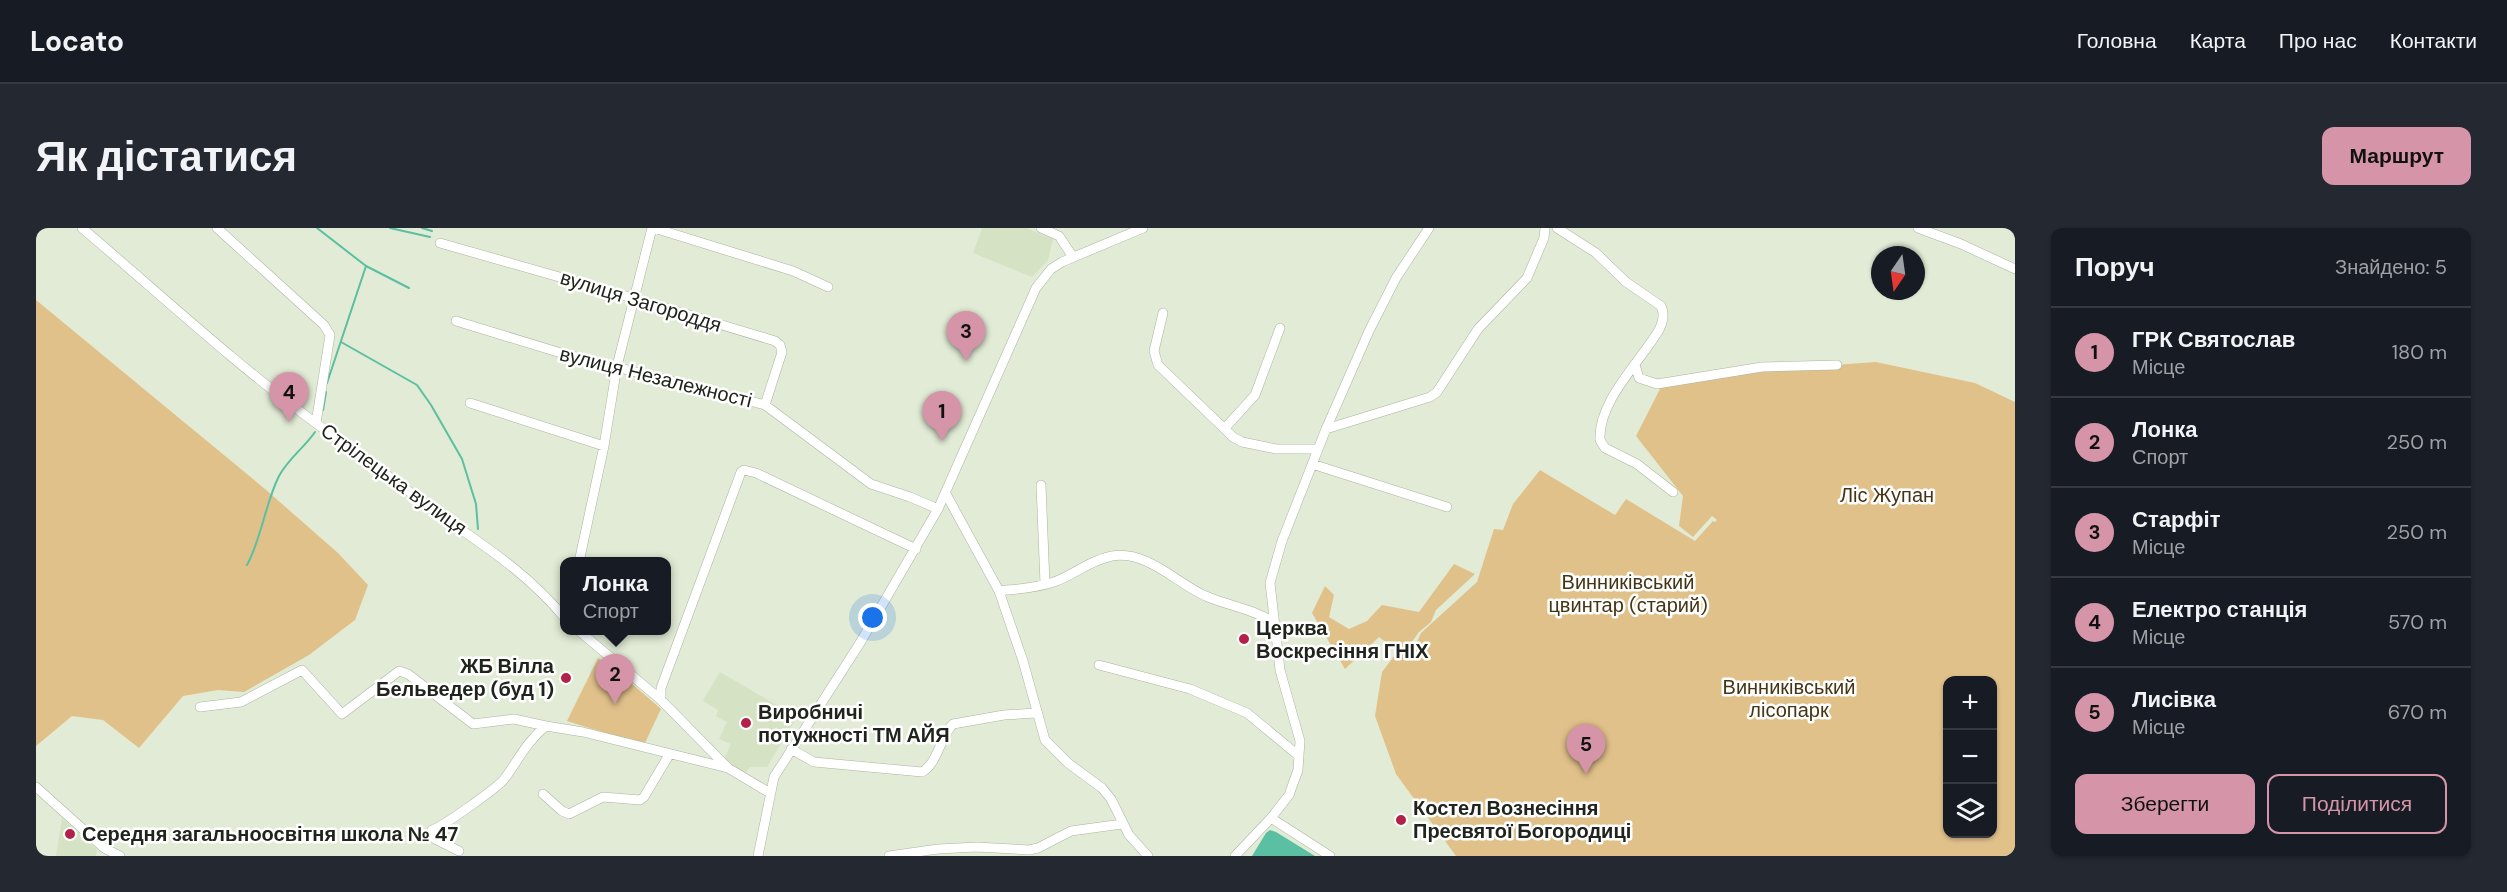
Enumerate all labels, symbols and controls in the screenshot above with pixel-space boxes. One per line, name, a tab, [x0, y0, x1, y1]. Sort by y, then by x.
text: Locato	[30, 23, 124, 60]
text: Головна	[2077, 27, 2157, 55]
text: Карта	[2190, 27, 2246, 55]
text: Про нас	[2279, 27, 2357, 55]
text: Контакти	[2390, 27, 2477, 55]
button: Маршрут	[2322, 127, 2471, 185]
text: Як дістатися	[36, 129, 297, 184]
north arrow	[1871, 246, 1925, 300]
text: Поруч	[2075, 250, 2155, 284]
text: Знайдено: 5	[2335, 254, 2447, 280]
street label: вулиця Загороддя	[557, 264, 725, 338]
pin: 3	[946, 312, 986, 361]
text: ГРК Святослав	[2132, 325, 2295, 354]
text: 1	[2091, 339, 2098, 365]
text: 180 m	[2392, 339, 2447, 365]
street label: вулиця Незалежності	[557, 341, 755, 413]
text: Місце	[2132, 354, 2185, 380]
pin: 4	[270, 372, 308, 422]
pin: 1	[922, 392, 962, 441]
text: Лонка	[2132, 415, 2197, 444]
street label: Стрілецька вулиця	[316, 417, 472, 541]
text: 2	[2089, 429, 2100, 455]
text: 250 m	[2386, 429, 2447, 455]
text: Спорт	[2132, 444, 2188, 470]
park label: Ліс Жупан	[1840, 482, 1934, 508]
text: Старфіт	[2132, 505, 2220, 534]
text: 3	[2088, 519, 2101, 545]
text: 250 m	[2386, 519, 2447, 545]
text: Місце	[2132, 534, 2185, 560]
popup	[560, 557, 671, 635]
text: Лонка	[583, 569, 648, 598]
park label: Винниківський цвинтар (старий)	[1548, 569, 1708, 618]
text: Електро станція	[2132, 595, 2307, 624]
text: Спорт	[583, 598, 639, 624]
your location	[858, 603, 887, 632]
text: 4	[2088, 609, 2101, 635]
text: 570 m	[2388, 609, 2447, 635]
place label: Церква Воскресіння ГНІХ	[1256, 615, 1429, 664]
text: Місце	[2132, 624, 2185, 650]
marker: Церква Воскресіння ГНІХ	[1237, 632, 1251, 646]
place label: ЖБ Вілла Бельведер (буд 1)	[376, 653, 555, 702]
pin: 2	[596, 654, 634, 704]
marker: ЖБ Вілла Бельведер (буд 1)	[559, 671, 573, 685]
park label: Винниківський лісопарк	[1723, 674, 1855, 723]
map controls	[1943, 676, 1997, 838]
button: +	[1943, 676, 1997, 730]
text: Лисівка	[2132, 685, 2216, 714]
place label: Виробничі потужності ТМ АЙЯ	[758, 699, 950, 748]
text: 5	[2088, 699, 2101, 725]
text: 670 m	[2388, 699, 2447, 725]
text: Місце	[2132, 714, 2185, 740]
marker: Виробничі потужності ТМ АЙЯ	[739, 716, 753, 730]
pin: 5	[1566, 724, 1606, 774]
button: −	[1943, 730, 1997, 784]
button: Зберегти	[2075, 774, 2255, 834]
button: Поділитися	[2267, 774, 2447, 834]
button: layers	[1943, 784, 1997, 838]
place label: Костел Вознесіння Пресвятої Богородиці	[1413, 795, 1631, 844]
marker: Костел Вознесіння Пресвятої Богородиці	[1394, 813, 1408, 827]
place label: Середня загальноосвітня школа № 47	[82, 821, 458, 847]
marker: Середня загальноосвітня школа № 47	[63, 827, 77, 841]

